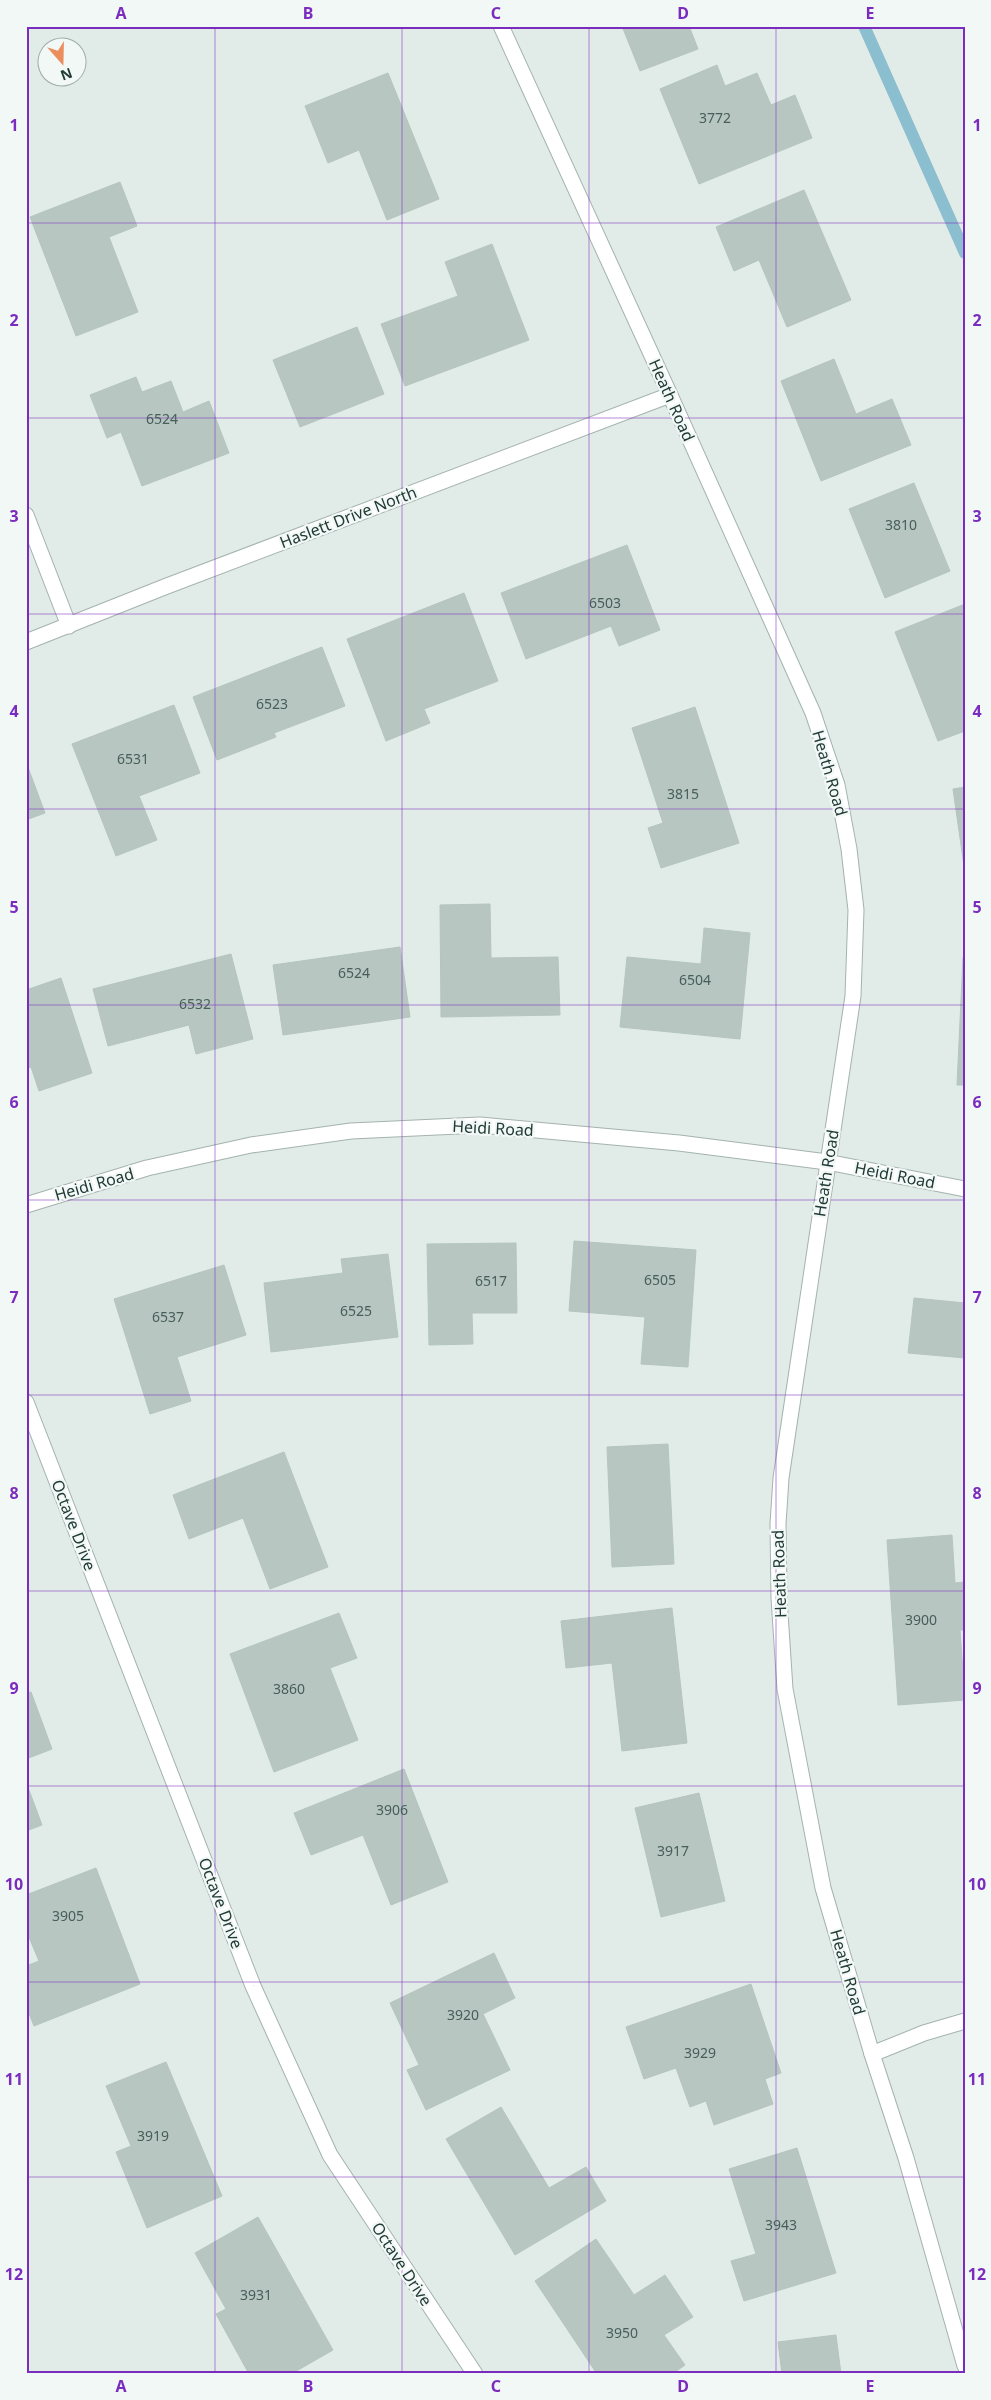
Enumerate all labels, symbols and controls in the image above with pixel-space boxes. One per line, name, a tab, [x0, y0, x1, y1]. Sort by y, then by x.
text: A	[115, 2, 127, 24]
text: B	[303, 2, 313, 24]
text: C	[491, 2, 501, 24]
text: D	[677, 2, 689, 24]
text: E	[866, 2, 875, 24]
north arrow	[38, 38, 88, 88]
text: N	[58, 64, 75, 86]
house number: 3772	[699, 108, 731, 127]
text: 1	[9, 114, 19, 136]
text: 1	[972, 114, 982, 136]
text: 2	[9, 309, 19, 331]
text: 2	[972, 309, 982, 331]
street label: Heath Road	[644, 355, 700, 445]
house number: 6524	[146, 409, 178, 428]
street label: Haslett Drive North	[276, 481, 420, 553]
text: 3	[9, 505, 19, 527]
text: 3	[972, 505, 982, 527]
house number: 3810	[885, 515, 917, 534]
house number: 6503	[589, 593, 621, 612]
house number: 6523	[256, 694, 288, 713]
text: 4	[9, 700, 19, 722]
text: 4	[972, 700, 982, 722]
street label: Heath Road	[807, 728, 853, 818]
house number: 6531	[117, 749, 149, 768]
house number: 3815	[667, 784, 699, 803]
text: 5	[9, 896, 19, 918]
text: 5	[972, 896, 982, 918]
house number: 6524	[338, 963, 370, 982]
house number: 6504	[679, 970, 711, 989]
house number: 6532	[179, 994, 211, 1013]
text: 6	[9, 1091, 19, 1113]
text: 6	[972, 1091, 982, 1113]
street label: Heidi Road	[452, 1115, 534, 1141]
street label: Heath Road	[808, 1128, 844, 1218]
street label: Heidi Road	[853, 1156, 937, 1194]
street label: Heidi Road	[52, 1162, 136, 1206]
house number: 6505	[644, 1270, 676, 1289]
house number: 6517	[475, 1271, 507, 1290]
text: 7	[9, 1286, 19, 1308]
text: 7	[972, 1286, 982, 1308]
house number: 6525	[340, 1301, 372, 1320]
house number: 6537	[152, 1307, 184, 1326]
street label: Octave Drive	[47, 1476, 101, 1574]
text: 8	[9, 1482, 19, 1504]
text: 8	[972, 1482, 982, 1504]
street label: Heath Road	[766, 1530, 792, 1618]
house number: 3900	[905, 1610, 937, 1629]
text: 9	[9, 1677, 19, 1699]
text: 9	[972, 1677, 982, 1699]
house number: 3860	[273, 1679, 305, 1698]
house number: 3906	[376, 1800, 408, 1819]
house number: 3917	[657, 1841, 689, 1860]
street label: Octave Drive	[194, 1854, 248, 1952]
text: 10	[5, 1873, 23, 1895]
text: 10	[968, 1873, 986, 1895]
house number: 3905	[52, 1906, 84, 1925]
street label: Heath Road	[825, 1927, 871, 2017]
house number: 3920	[447, 2005, 479, 2024]
house number: 3929	[684, 2043, 716, 2062]
text: 11	[5, 2068, 23, 2090]
text: 11	[968, 2068, 986, 2090]
house number: 3919	[137, 2126, 169, 2145]
house number: 3943	[765, 2215, 797, 2234]
street label: Octave Drive	[367, 2218, 437, 2310]
text: 12	[5, 2263, 23, 2285]
text: 12	[968, 2263, 986, 2285]
house number: 3931	[240, 2285, 272, 2304]
house number: 3950	[606, 2323, 638, 2342]
text: A	[115, 2375, 127, 2397]
text: B	[303, 2375, 313, 2397]
text: C	[491, 2375, 501, 2397]
text: D	[677, 2375, 689, 2397]
text: E	[866, 2375, 875, 2397]

